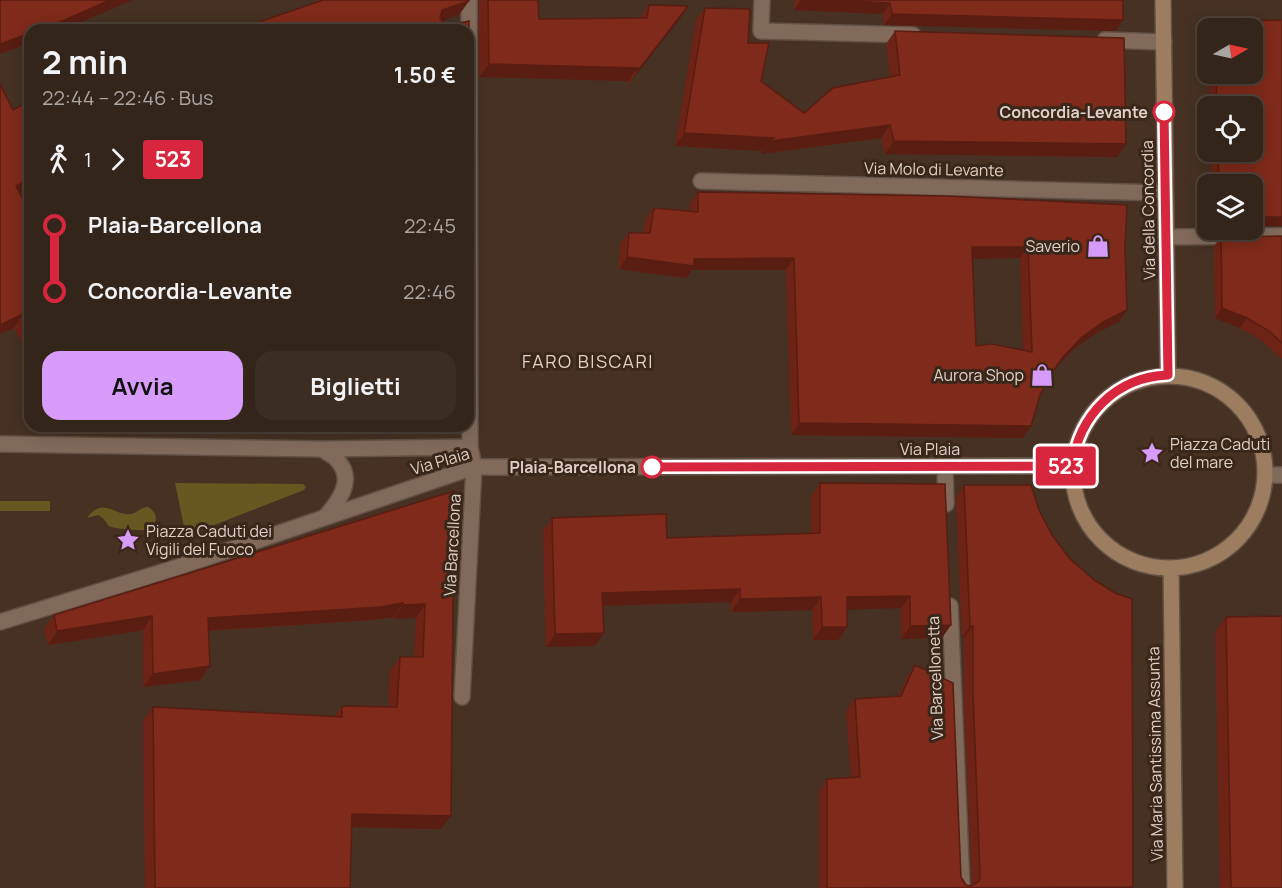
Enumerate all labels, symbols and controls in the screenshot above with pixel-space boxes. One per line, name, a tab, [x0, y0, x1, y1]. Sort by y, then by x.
north arrow	[1197, 18, 1263, 84]
map controls	[1197, 18, 1263, 240]
text: 2 min	[42, 39, 128, 84]
text: 1.50 €	[394, 60, 456, 90]
text: 22:44 – 22:46 · Bus	[42, 84, 214, 111]
button: locate	[1197, 96, 1263, 162]
place label: Concordia-Levante	[999, 101, 1148, 123]
marker: Concordia-Levante	[1153, 101, 1175, 123]
street label: Via della Concordia	[1136, 140, 1160, 280]
icon: walk	[42, 143, 75, 176]
icon: forward	[101, 143, 134, 176]
text: 523	[155, 145, 191, 173]
text: 1	[84, 146, 92, 173]
street label: Via Molo di Levante	[864, 157, 1004, 181]
button: layers	[1197, 174, 1263, 240]
text: Plaia-Barcellona	[88, 210, 262, 240]
text: 22:45	[404, 212, 456, 239]
shop icon: Saverio	[1085, 233, 1111, 259]
place label: Saverio	[1025, 235, 1080, 257]
text: Concordia-Levante	[88, 276, 292, 306]
text: 22:46	[403, 278, 456, 305]
district label: FARO BISCARI	[522, 349, 654, 373]
button: Avvia	[42, 351, 243, 420]
button: Biglietti	[255, 351, 456, 420]
shop icon: Aurora Shop	[1029, 362, 1055, 388]
place label: Aurora Shop	[933, 364, 1024, 386]
place label: Piazza Caduti del mare	[1170, 433, 1270, 473]
street label: Via Plaia	[900, 438, 960, 460]
place icon: Piazza Caduti del mare	[1139, 440, 1165, 466]
street label: Via Plaia	[408, 442, 472, 480]
line badge: 523	[1032, 446, 1100, 486]
text: 523	[1048, 452, 1084, 480]
place label: Plaia-Barcellona	[509, 456, 636, 478]
marker: Plaia-Barcellona	[641, 456, 663, 478]
street label: Via Barcellona	[438, 493, 466, 597]
place label: Piazza Caduti dei Vigili del Fuoco	[146, 520, 272, 560]
place icon: Piazza Caduti dei Vigili del Fuoco	[115, 527, 141, 553]
street label: Via Barcellonetta	[922, 616, 948, 740]
street label: Via Maria Santissima Assunta	[1142, 646, 1168, 862]

